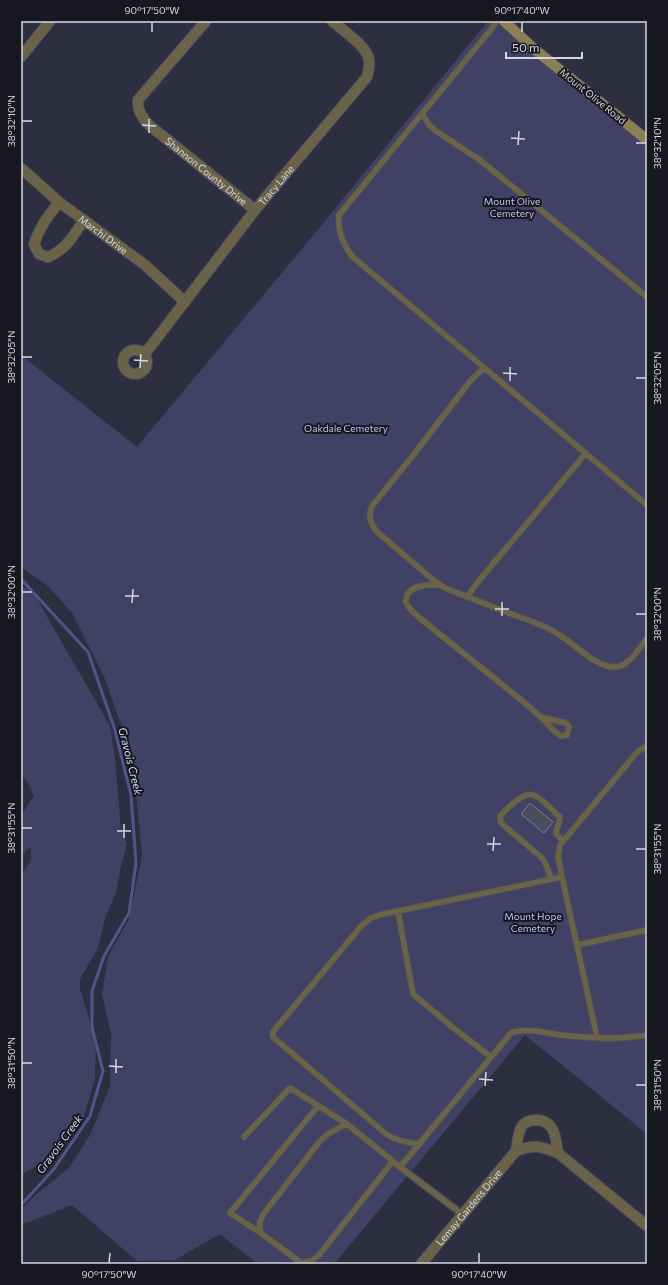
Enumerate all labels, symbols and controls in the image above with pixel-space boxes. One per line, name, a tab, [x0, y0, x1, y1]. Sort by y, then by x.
text: 90°17'50"W	[124, 4, 180, 16]
text: 90°17'40"W	[494, 4, 550, 16]
scale bar	[506, 34, 582, 60]
text: 50 m	[512, 40, 540, 54]
street label: Mount Olive Road	[558, 66, 629, 126]
text: 38°32'10"N	[5, 95, 17, 147]
text: 38°32'10"N	[651, 117, 663, 169]
street label: Shannon County Drive	[163, 135, 250, 207]
street label: Tracy Lane	[256, 163, 296, 208]
park label: Mount Olive Cemetery	[484, 195, 540, 219]
street label: Marchi Drive	[76, 213, 130, 256]
text: 38°32'05"N	[5, 330, 17, 384]
text: 38°32'05"N	[651, 351, 663, 405]
park label: Oakdale Cemetery	[304, 422, 388, 434]
text: 38°32'00"N	[5, 565, 17, 619]
text: 38°32'00"N	[651, 587, 663, 641]
water label: Gravois Creek	[116, 726, 146, 797]
text: 38°31'55"N	[5, 802, 17, 854]
text: 38°31'55"N	[651, 823, 663, 875]
park label: Mount Hope Cemetery	[504, 910, 562, 934]
text: 38°31'50"N	[5, 1037, 17, 1089]
text: 38°31'50"N	[651, 1059, 663, 1111]
water label: Gravois Creek	[33, 1111, 85, 1176]
street label: Lemay Gardens Drive	[433, 1167, 504, 1248]
text: 90°17'50"W	[81, 1268, 137, 1280]
text: 90°17'40"W	[451, 1268, 507, 1280]

